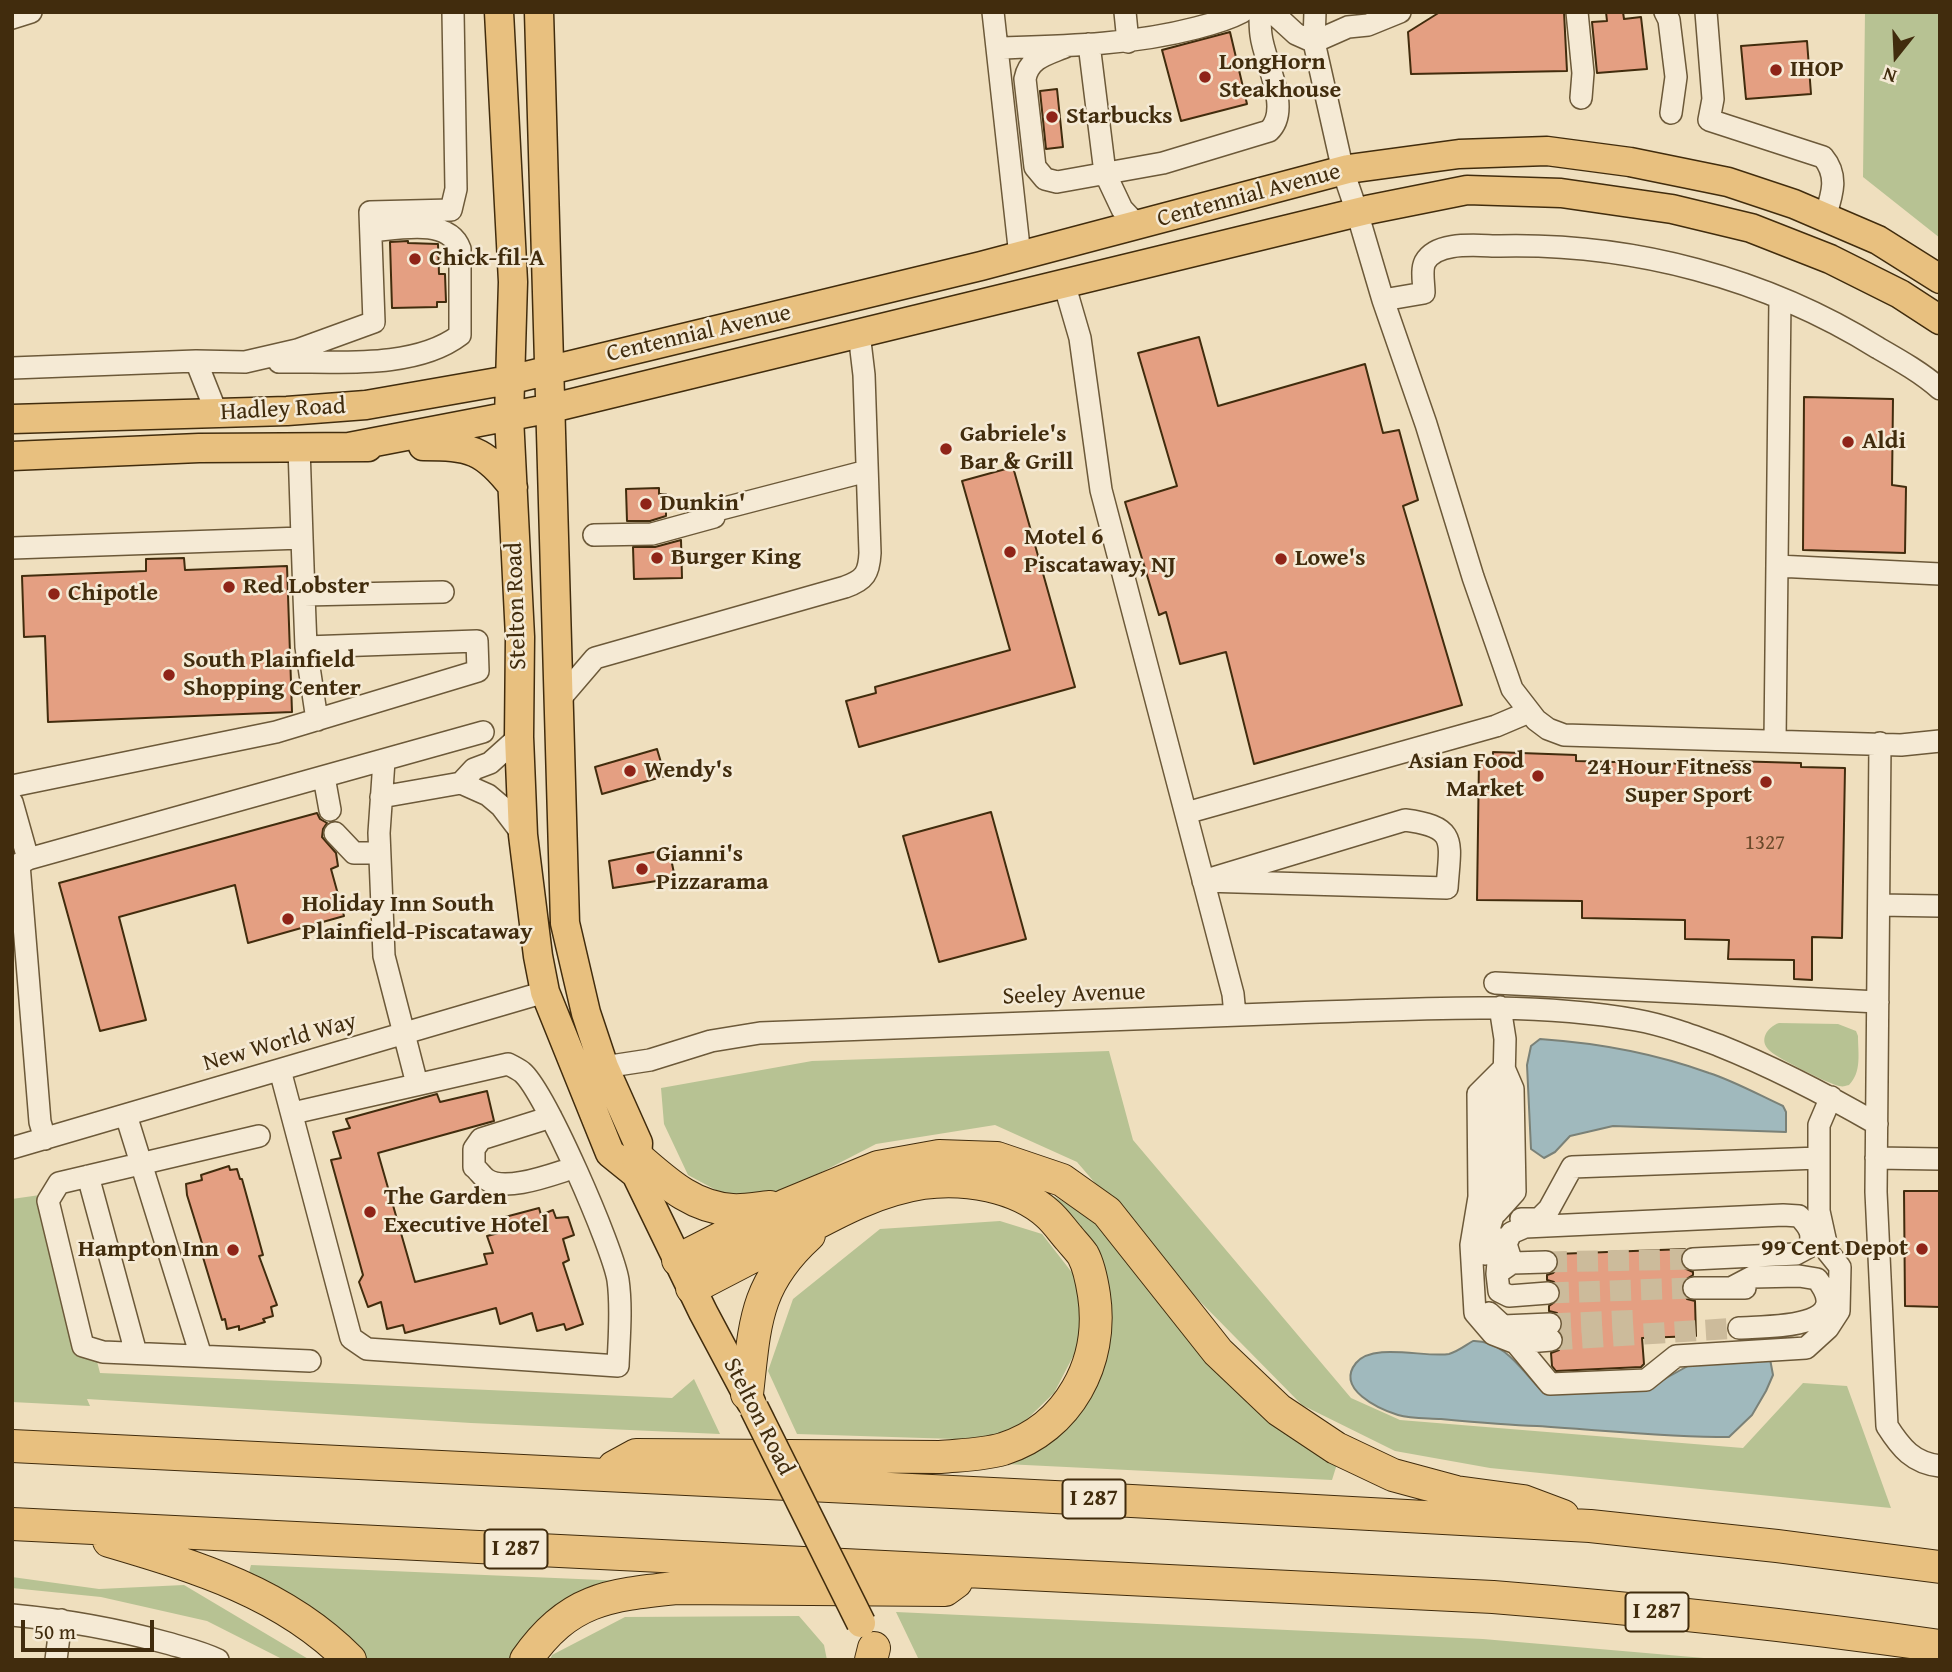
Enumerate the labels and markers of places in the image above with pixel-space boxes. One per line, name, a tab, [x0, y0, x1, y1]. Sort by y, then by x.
place label: LongHorn Steakhouse	[1219, 49, 1341, 105]
place label: IHOP	[1790, 56, 1844, 84]
marker: IHOP	[1768, 62, 1784, 78]
marker: LongHorn Steakhouse	[1197, 69, 1213, 85]
place label: Starbucks	[1066, 103, 1173, 131]
marker: Starbucks	[1044, 109, 1060, 125]
place label: Chick-fil-A	[429, 245, 544, 273]
marker: Chick-fil-A	[407, 251, 423, 267]
place label: Gabriele's Bar & Grill	[960, 421, 1073, 477]
place label: Aldi	[1862, 428, 1906, 456]
marker: Aldi	[1840, 434, 1856, 450]
marker: Gabriele's Bar & Grill	[938, 441, 954, 457]
place label: Dunkin'	[660, 490, 746, 518]
marker: Dunkin'	[638, 496, 654, 512]
place label: Motel 6 Piscataway, NJ	[1024, 524, 1176, 580]
place label: Burger King	[671, 544, 801, 572]
marker: Motel 6 Piscataway, NJ	[1002, 544, 1018, 560]
place label: Lowe's	[1295, 545, 1366, 573]
marker: Burger King	[649, 550, 665, 566]
marker: Lowe's	[1273, 551, 1289, 567]
place label: Red Lobster	[243, 573, 369, 601]
marker: Red Lobster	[221, 579, 237, 595]
place label: Chipotle	[68, 580, 158, 608]
marker: Chipotle	[46, 586, 62, 602]
place label: South Plainfield Shopping Center	[183, 647, 361, 703]
marker: South Plainfield Shopping Center	[161, 667, 177, 683]
place label: Asian Food Market	[1408, 748, 1524, 804]
place label: 24 Hour Fitness Super Sport	[1587, 754, 1752, 810]
place label: Wendy's	[644, 757, 733, 785]
marker: Wendy's	[622, 763, 638, 779]
marker: Asian Food Market	[1530, 768, 1546, 784]
marker: 24 Hour Fitness Super Sport	[1758, 774, 1774, 790]
place label: Gianni's Pizzarama	[656, 841, 769, 897]
marker: Gianni's Pizzarama	[634, 861, 650, 877]
place label: Holiday Inn South Plainfield-Piscataway	[302, 891, 532, 947]
marker: Holiday Inn South Plainfield-Piscataway	[280, 911, 296, 927]
place label: The Garden Executive Hotel	[384, 1184, 549, 1240]
marker: The Garden Executive Hotel	[362, 1204, 378, 1220]
place label: 99 Cent Depot	[1761, 1235, 1908, 1263]
place label: Hampton Inn	[78, 1236, 219, 1264]
marker: 99 Cent Depot	[1914, 1241, 1930, 1257]
marker: Hampton Inn	[225, 1242, 241, 1258]

